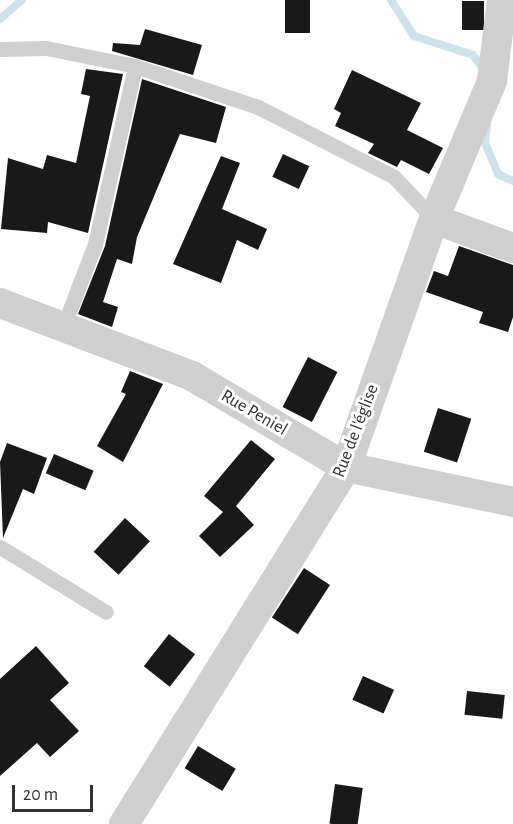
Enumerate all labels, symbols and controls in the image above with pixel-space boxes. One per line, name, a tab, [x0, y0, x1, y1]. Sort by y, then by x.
street label: Rue de l'église	[328, 381, 384, 481]
street label: Rue Peniel	[217, 385, 291, 441]
scale bar	[15, 773, 96, 811]
text: 20 m	[23, 786, 58, 804]

